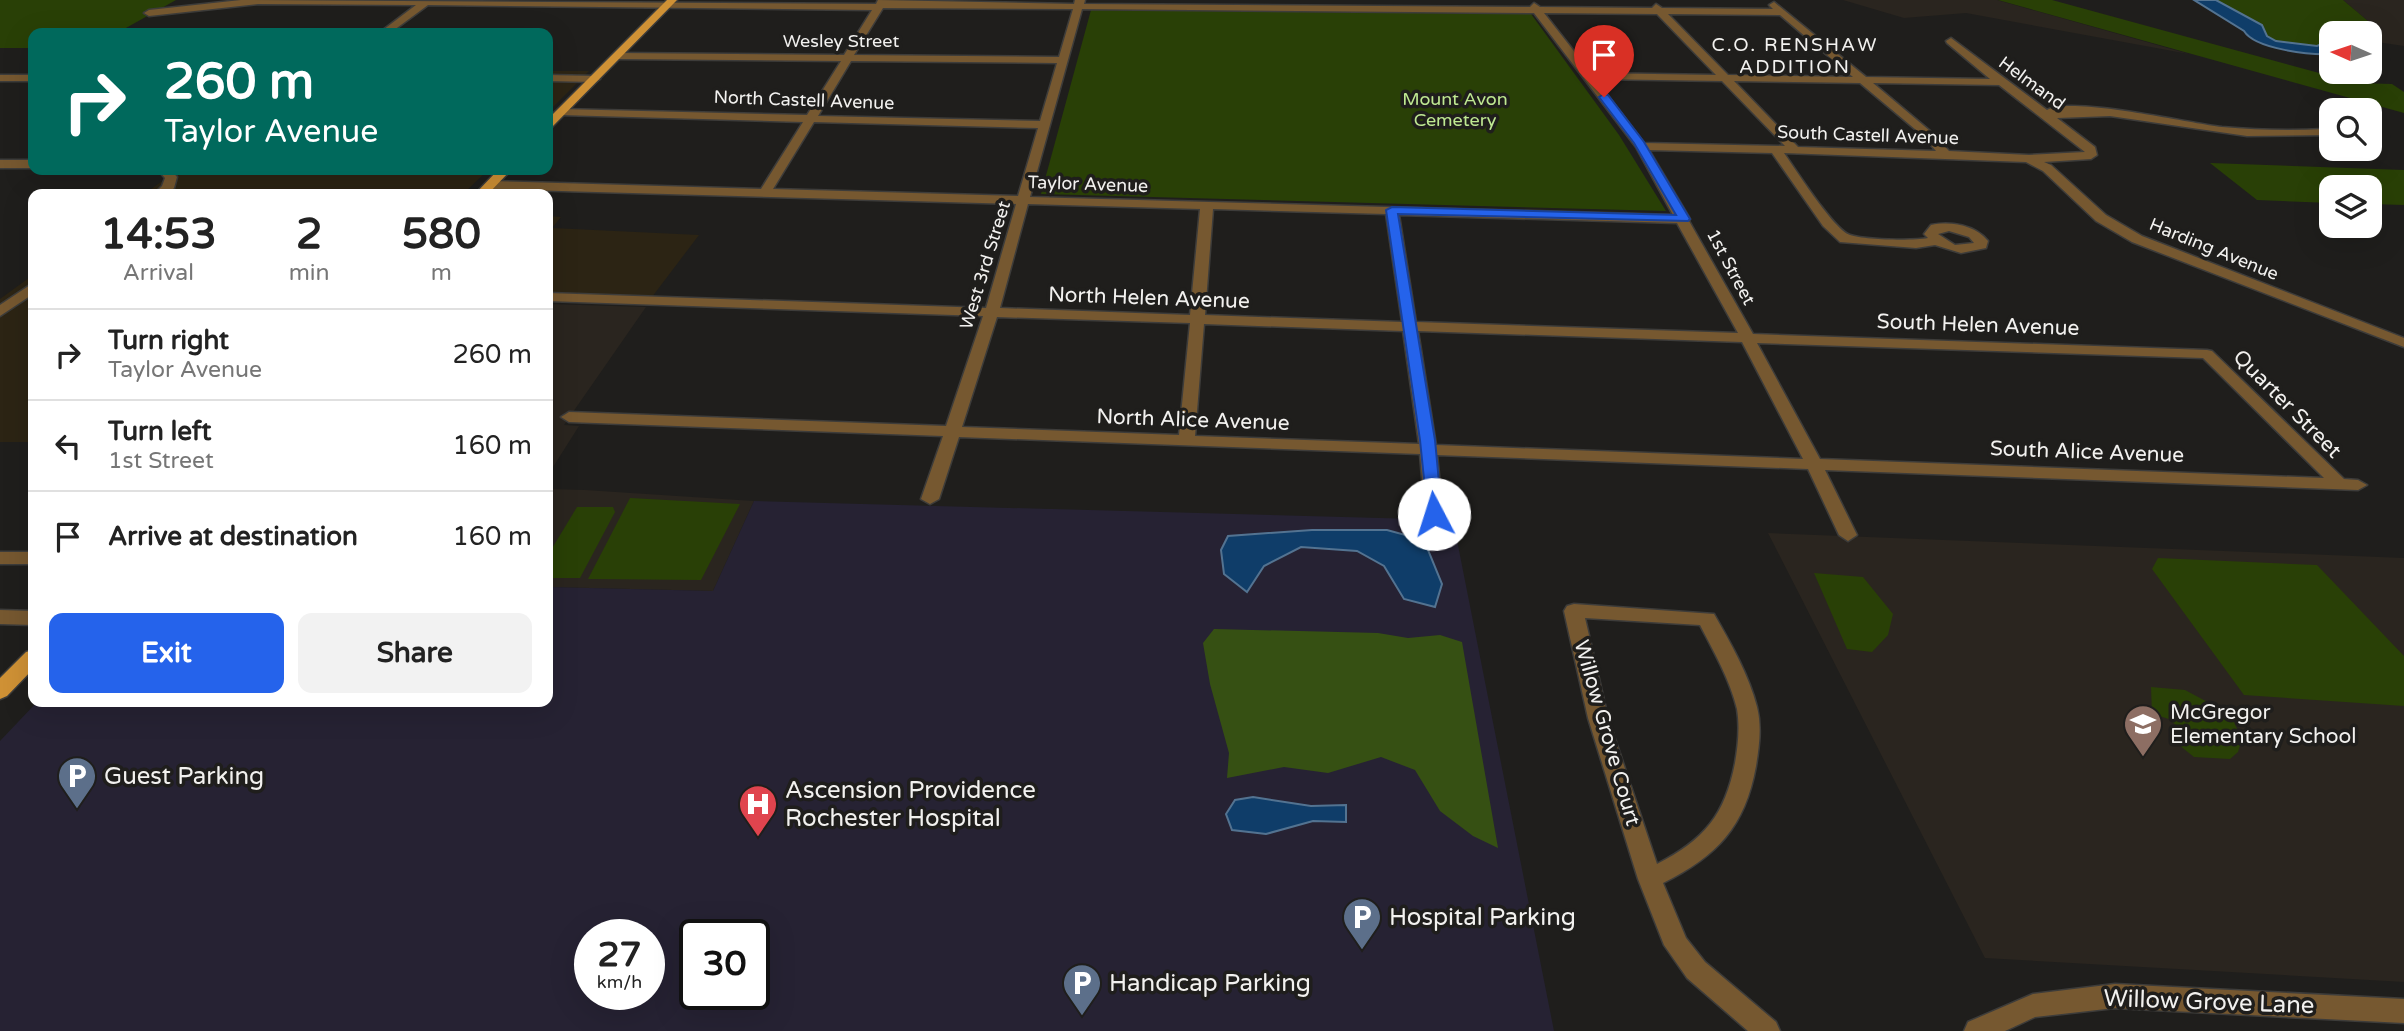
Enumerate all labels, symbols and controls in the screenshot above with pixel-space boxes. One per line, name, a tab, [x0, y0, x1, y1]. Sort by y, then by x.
north arrow	[2319, 21, 2382, 84]
map controls	[2319, 21, 2382, 238]
pin	[1574, 25, 1634, 97]
street label: Wesley Street	[783, 30, 899, 52]
district label: C.O. RENSHAW ADDITION	[1712, 34, 1878, 78]
icon: arrive	[1585, 36, 1623, 74]
street label: Helmand	[1994, 51, 2070, 115]
text: 260 m	[164, 53, 314, 112]
icon: right	[49, 56, 140, 147]
street label: North Castell Avenue	[713, 86, 895, 114]
park label: Mount Avon Cemetery	[1402, 88, 1508, 131]
button: search	[2319, 98, 2382, 161]
text: Taylor Avenue	[164, 113, 378, 151]
street label: South Castell Avenue	[1777, 121, 1959, 149]
street label: Taylor Avenue	[1027, 171, 1149, 197]
button: layers	[2319, 175, 2382, 238]
street label: West 3rd Street	[955, 198, 1015, 332]
text: 14:53	[100, 209, 217, 260]
text: 2	[296, 209, 322, 260]
text: 580	[402, 209, 481, 260]
street label: Harding Avenue	[2146, 213, 2282, 285]
street label: 1st Street	[1702, 225, 1760, 309]
text: Arrival	[123, 259, 194, 287]
text: min	[289, 259, 330, 287]
text: m	[431, 259, 452, 287]
street label: North Helen Avenue	[1048, 282, 1250, 314]
street label: South Helen Avenue	[1876, 309, 2080, 341]
text: Turn right	[108, 325, 229, 356]
icon: right	[49, 336, 87, 374]
text: 260 m	[452, 339, 532, 370]
street label: Quarter Street	[2228, 345, 2346, 463]
text: Taylor Avenue	[108, 356, 262, 384]
street label: North Alice Avenue	[1096, 404, 1290, 436]
text: Turn left	[108, 416, 211, 447]
icon: left	[49, 427, 87, 465]
text: 160 m	[452, 430, 532, 461]
street label: South Alice Avenue	[1989, 436, 2185, 468]
text: 1st Street	[108, 447, 214, 475]
position arrow	[1397, 477, 1471, 551]
icon: arrive	[49, 518, 87, 556]
text: Arrive at destination	[108, 521, 358, 552]
text: 160 m	[452, 521, 532, 552]
button: Exit	[49, 613, 284, 693]
button: Share	[298, 613, 532, 693]
street label: Willow Grove Court	[1569, 637, 1645, 829]
place label: McGregor Elementary School	[2170, 700, 2357, 749]
school or university icon: McGregor Elementary School	[2122, 703, 2164, 758]
parking icon: Guest Parking	[56, 755, 98, 810]
place label: Guest Parking	[104, 762, 264, 791]
place label: Ascension Providence Rochester Hospital	[785, 776, 1036, 833]
hospital icon: Ascension Providence Rochester Hospital	[737, 783, 779, 838]
parking icon: Hospital Parking	[1341, 896, 1383, 951]
place label: Hospital Parking	[1389, 903, 1576, 932]
speed limit sign: 30	[679, 919, 770, 1010]
text: 27	[598, 934, 641, 976]
parking icon: Handicap Parking	[1061, 962, 1103, 1017]
place label: Handicap Parking	[1109, 969, 1311, 998]
text: km/h	[597, 971, 642, 993]
street label: Willow Grove Lane	[2103, 984, 2315, 1020]

